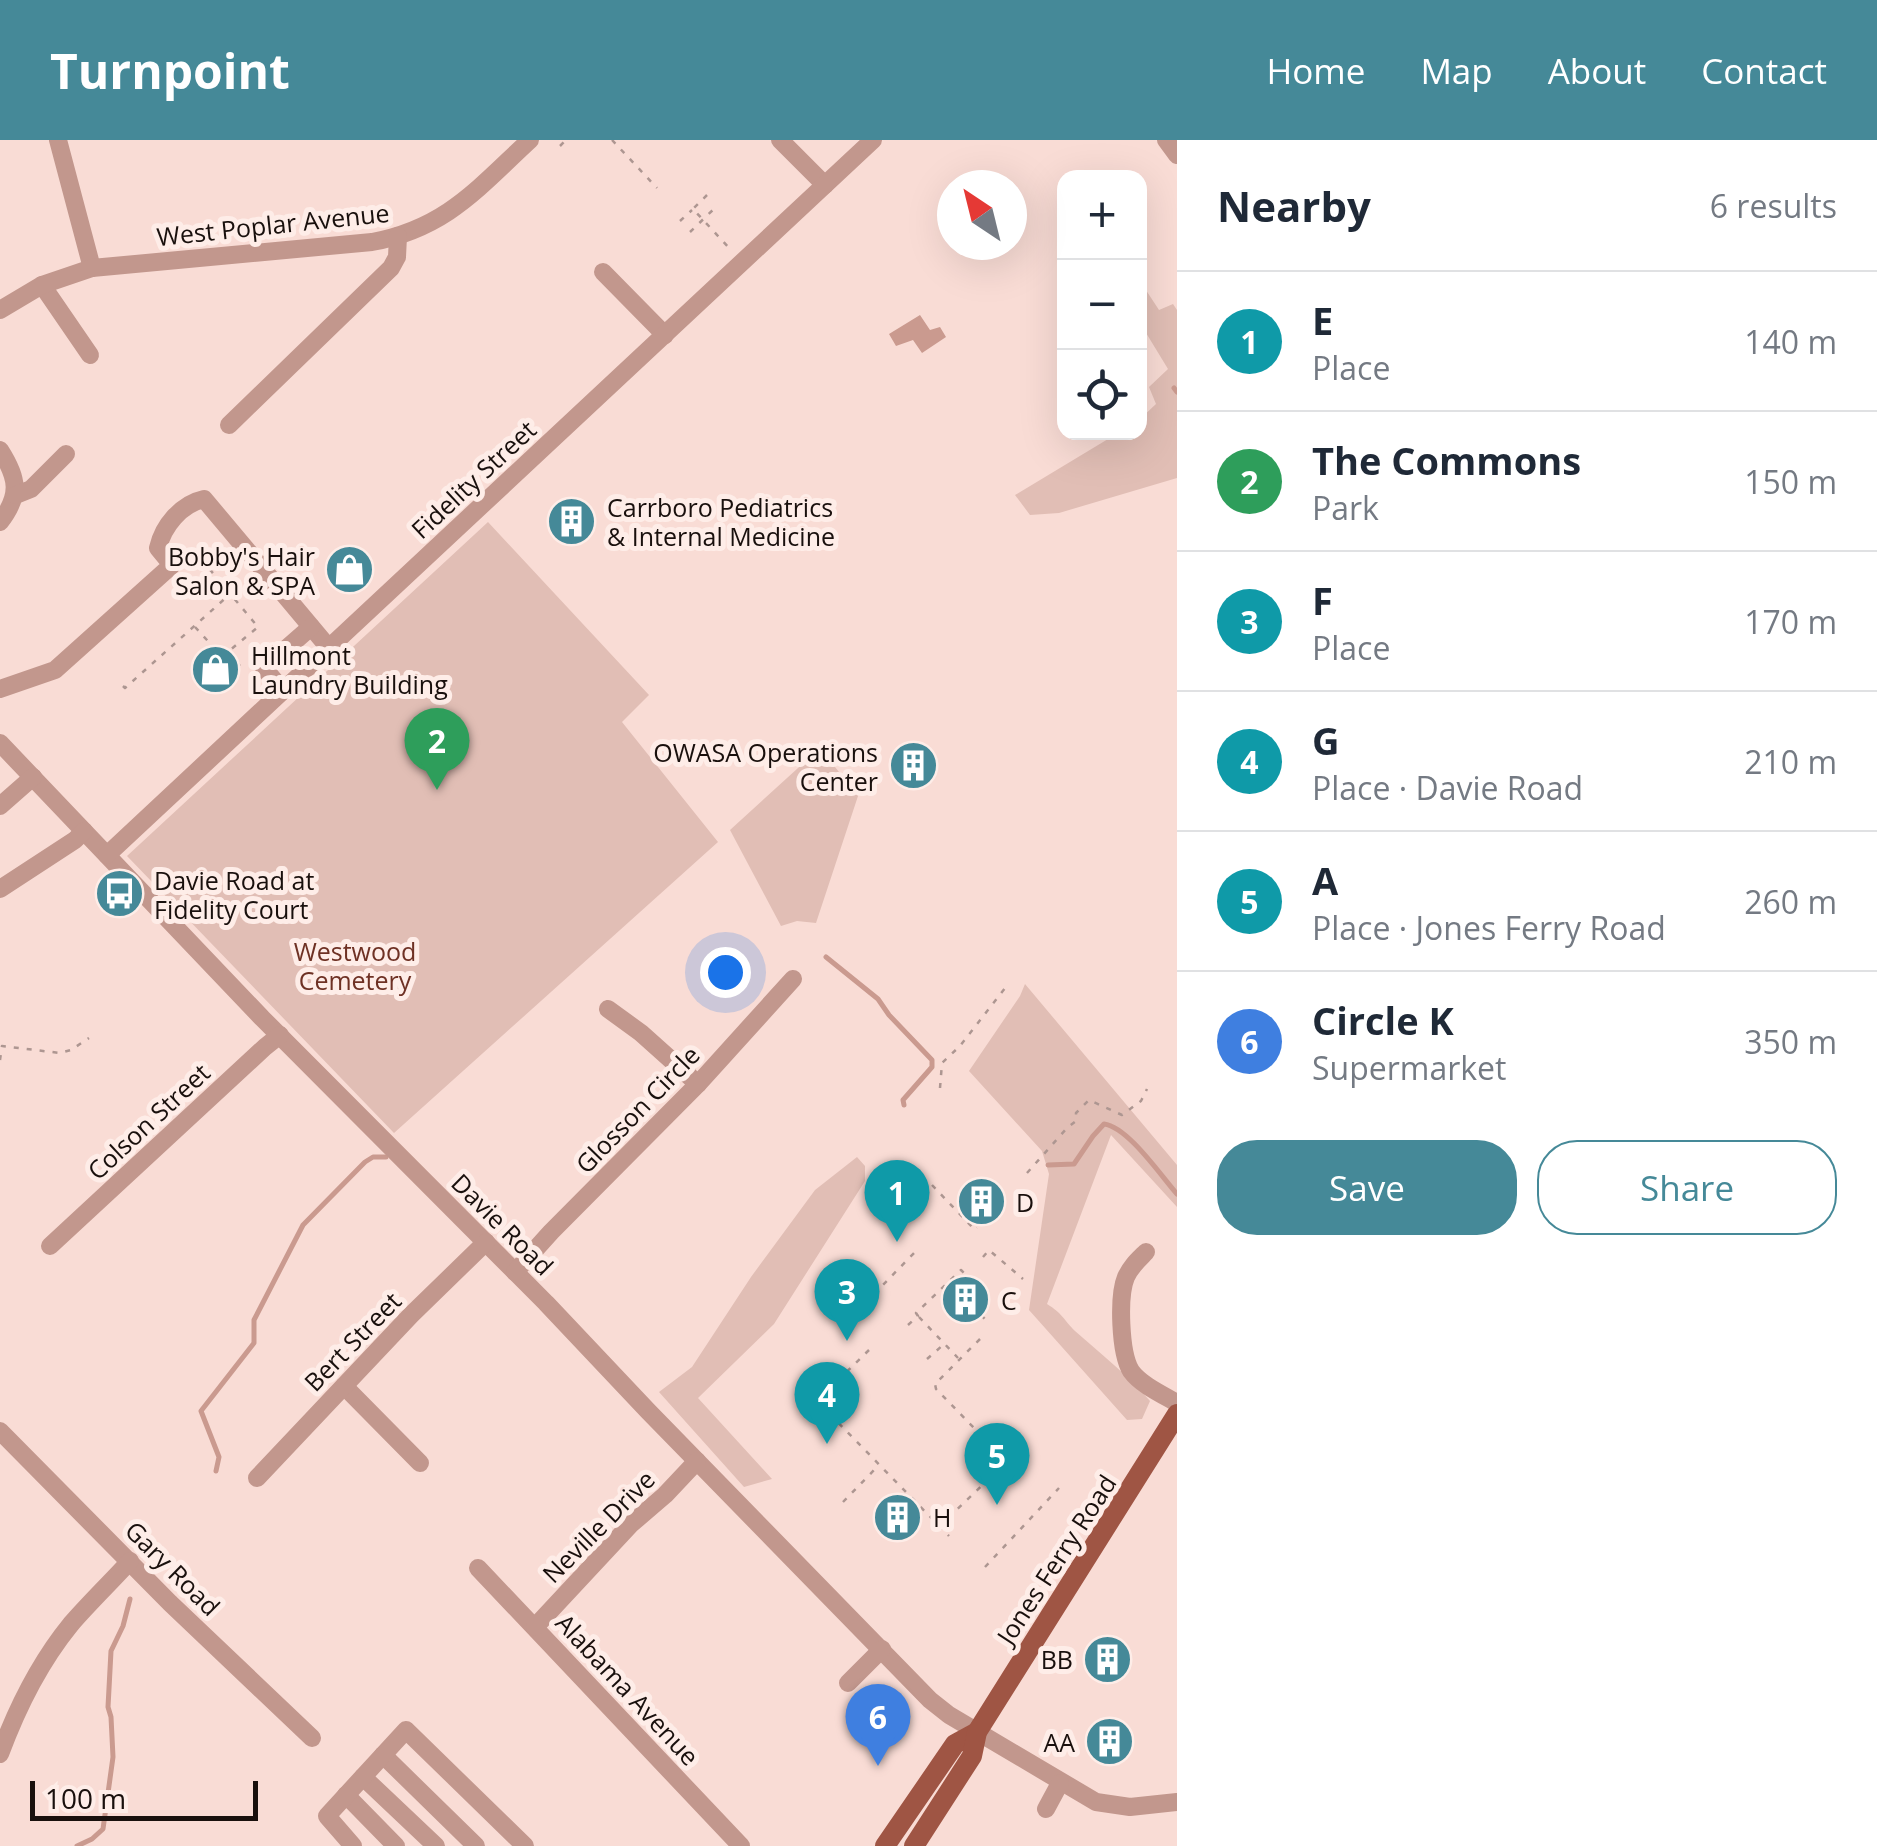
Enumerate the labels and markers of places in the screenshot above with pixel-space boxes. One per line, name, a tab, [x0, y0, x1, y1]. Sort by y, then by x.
place label: Carrboro Pediatrics & Internal Medicine	[607, 490, 835, 553]
building icon: Carrboro Pediatrics & Internal Medicine	[546, 495, 598, 547]
place label: Bobby's Hair Salon & SPA	[168, 539, 315, 602]
shop icon: Bobby's Hair Salon & SPA	[324, 544, 376, 596]
place label: Hillmont Laundry Building	[251, 638, 448, 701]
shop icon: Hillmont Laundry Building	[190, 643, 242, 695]
pin: 2	[404, 708, 470, 790]
place label: OWASA Operations Center	[653, 735, 878, 798]
building icon: OWASA Operations Center	[887, 740, 939, 792]
place label: Davie Road at Fidelity Court	[154, 863, 314, 926]
bus stop icon: Davie Road at Fidelity Court	[93, 868, 145, 920]
pin: 1	[864, 1160, 930, 1242]
building icon: D	[955, 1176, 1007, 1228]
place label: D	[1016, 1185, 1034, 1219]
pin: 3	[814, 1258, 880, 1341]
building icon: C	[940, 1274, 992, 1326]
place label: C	[1001, 1283, 1017, 1317]
pin: 4	[794, 1362, 860, 1444]
pin: 5	[964, 1422, 1030, 1505]
building icon: H	[872, 1491, 924, 1543]
place label: H	[933, 1500, 951, 1534]
building icon: BB	[1082, 1633, 1134, 1685]
place label: BB	[1041, 1642, 1073, 1676]
pin: 6	[846, 1684, 910, 1766]
building icon: AA	[1084, 1716, 1136, 1768]
place label: AA	[1043, 1725, 1075, 1759]

